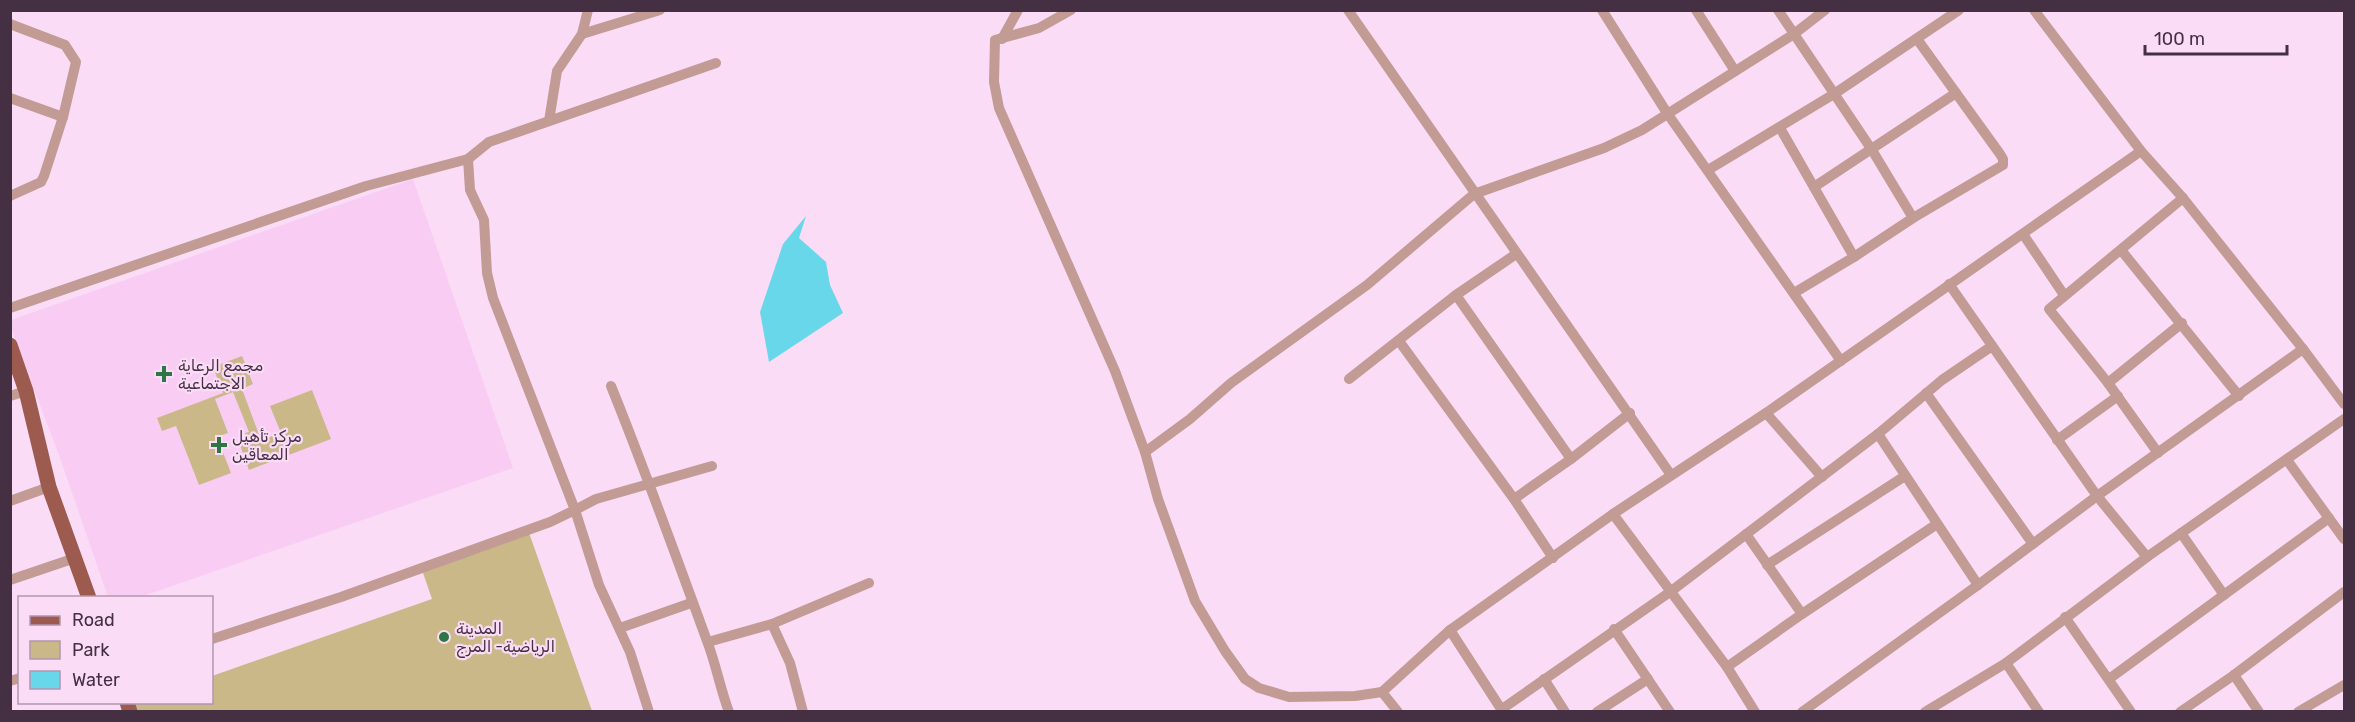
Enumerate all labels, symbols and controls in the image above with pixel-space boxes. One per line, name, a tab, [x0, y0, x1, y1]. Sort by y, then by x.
scale bar	[2145, 18, 2288, 56]
text: 100 m	[2154, 28, 2205, 50]
place label: مجمع الرعاية الاجتماعية	[178, 356, 263, 393]
marker: مجمع الرعاية الاجتماعية	[155, 365, 173, 383]
place label: مركز تأهيل المعاقين	[232, 427, 302, 464]
marker: مركز تأهيل المعاقين	[210, 436, 228, 454]
legend	[18, 596, 213, 704]
text: Road	[72, 609, 115, 631]
place label: المدينة الرياضية- المرج	[456, 619, 555, 658]
marker: المدينة الرياضية- المرج	[437, 630, 451, 644]
text: Park	[72, 639, 110, 661]
text: Water	[72, 669, 120, 691]

